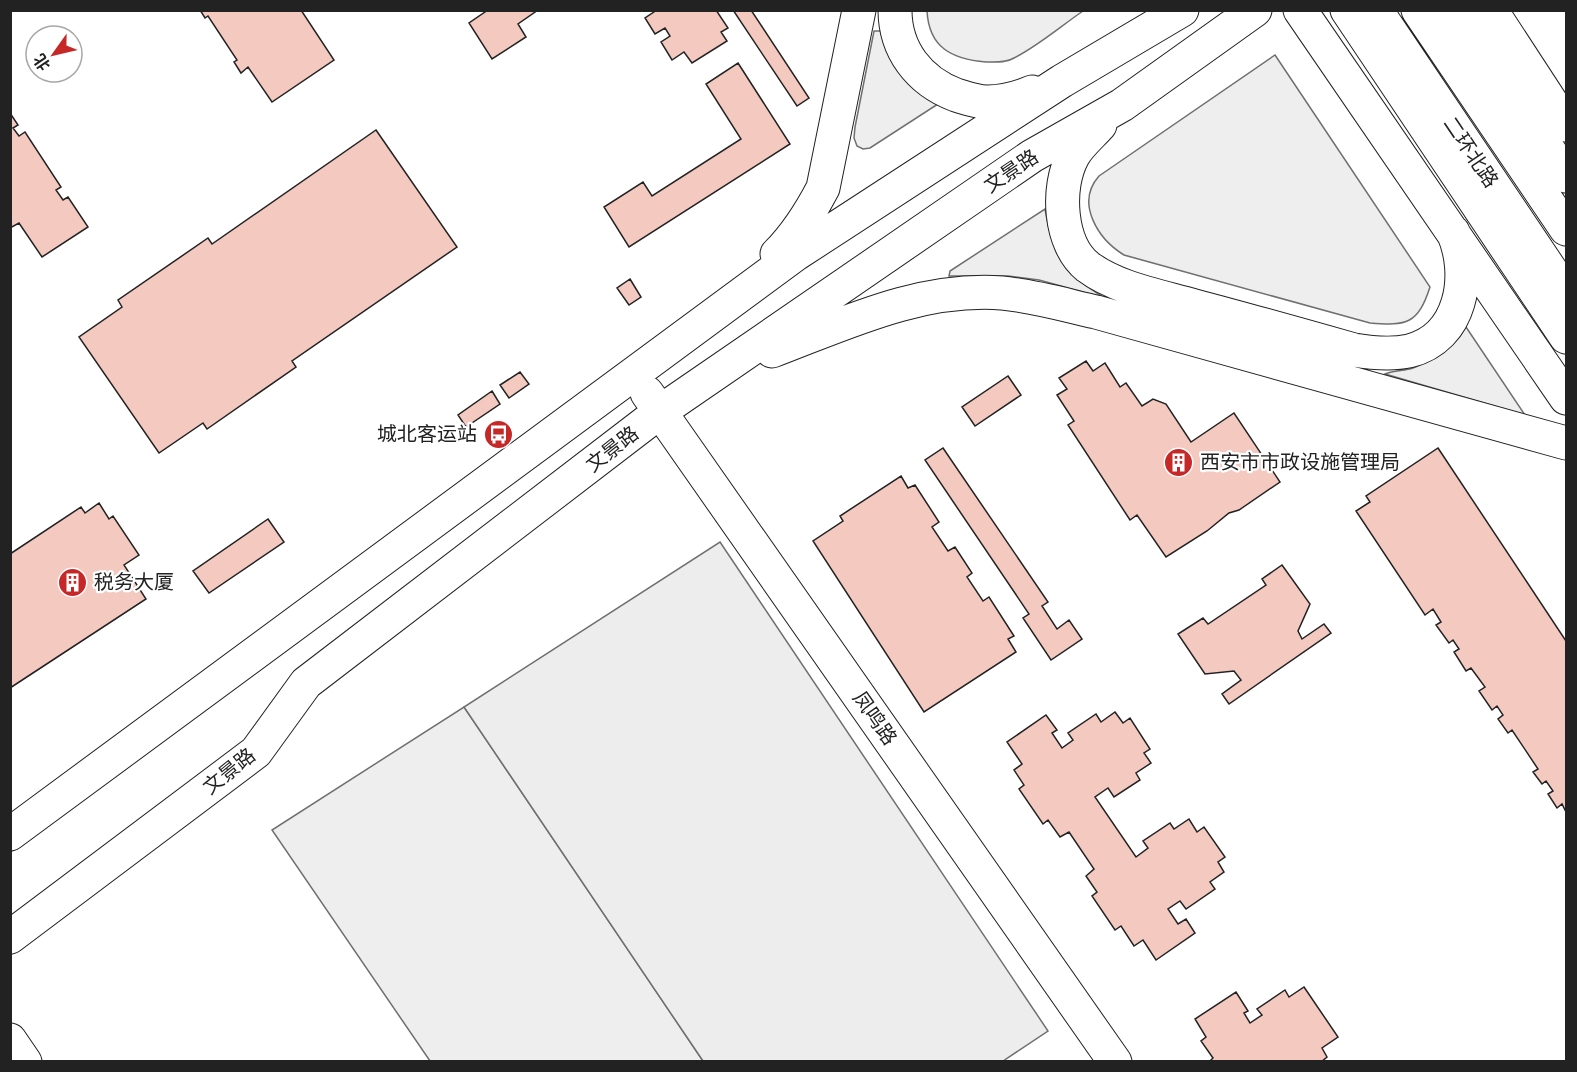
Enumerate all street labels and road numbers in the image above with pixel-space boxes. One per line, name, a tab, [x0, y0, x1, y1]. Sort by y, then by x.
street label: 二环北路	[1440, 113, 1502, 191]
street label: 文景路	[980, 145, 1042, 197]
street label: 文景路	[582, 422, 642, 476]
street label: 凤鸣路	[849, 687, 901, 749]
street label: 文景路	[199, 744, 259, 798]

